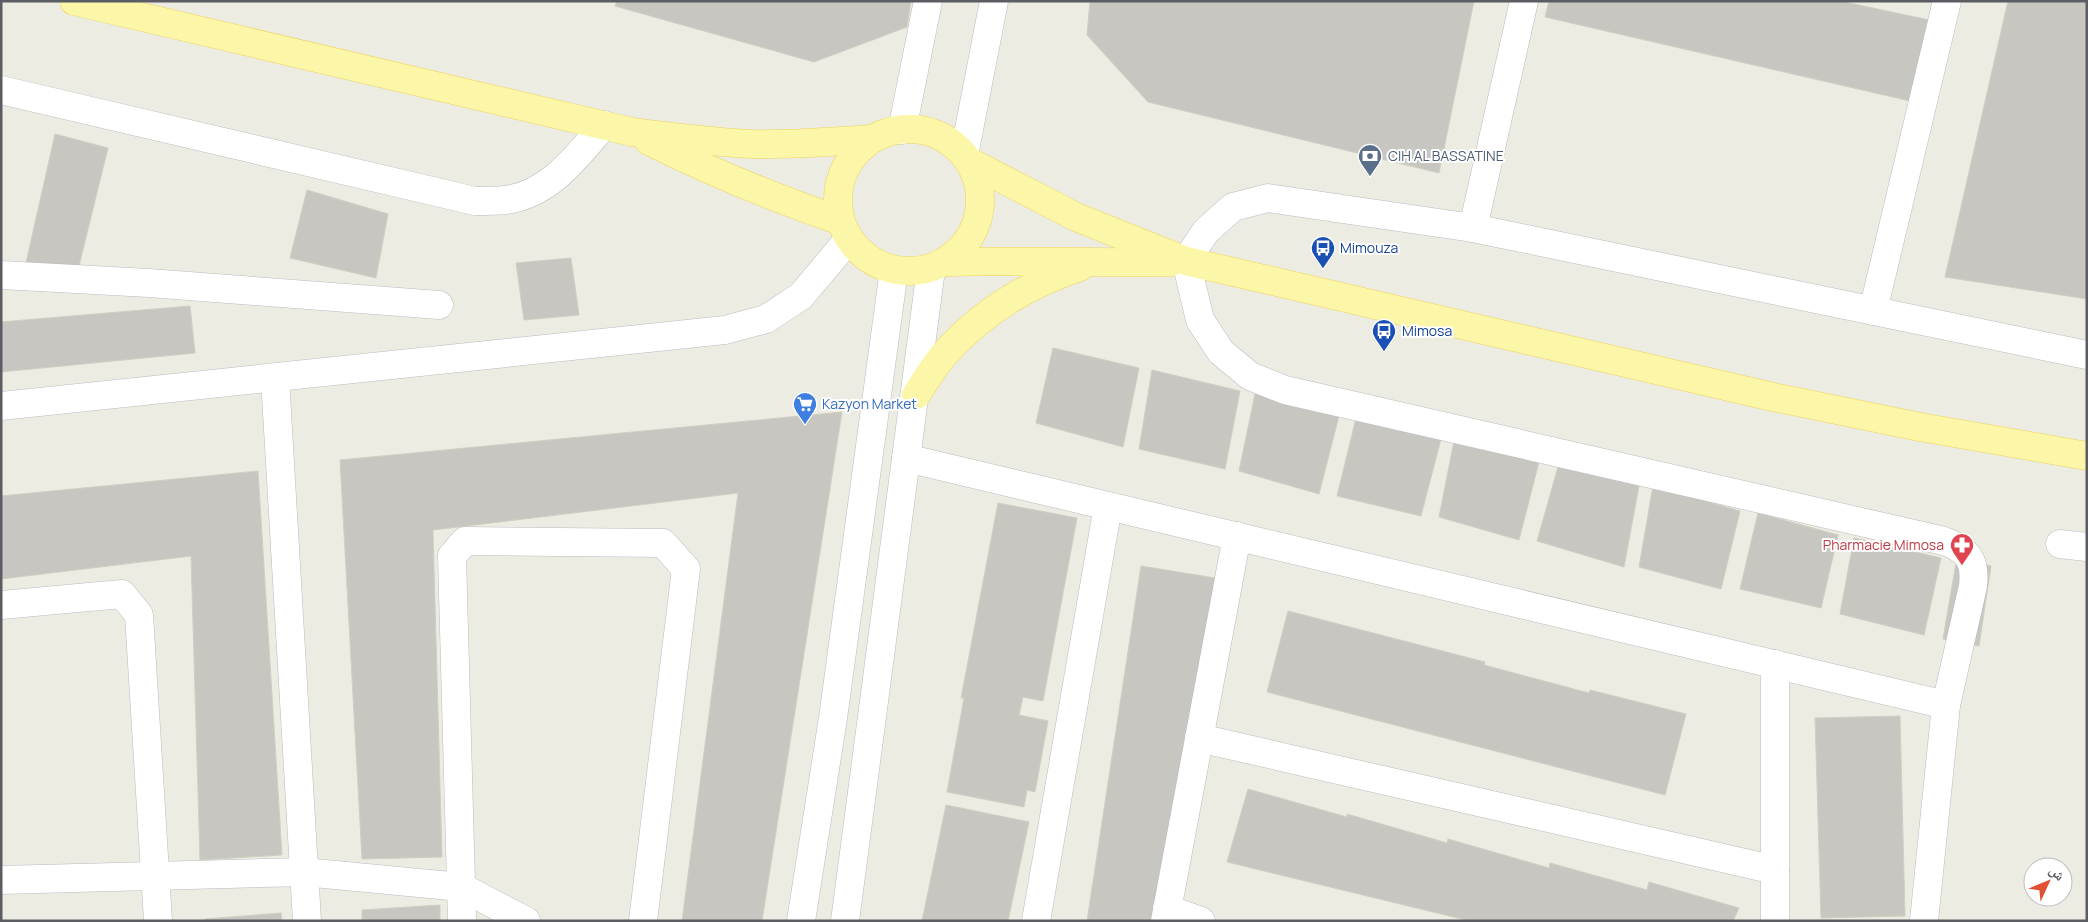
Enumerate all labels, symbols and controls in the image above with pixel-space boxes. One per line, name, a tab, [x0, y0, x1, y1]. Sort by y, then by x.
bank icon: CIH AL BASSATINE	[1357, 143, 1383, 177]
place label: CIH AL BASSATINE	[1388, 146, 1504, 165]
bus stop icon: Mimouza	[1310, 235, 1336, 269]
place label: Mimouza	[1340, 238, 1398, 257]
bus stop icon: Mimosa	[1371, 318, 1397, 352]
place label: Mimosa	[1402, 321, 1452, 340]
supermarket icon: Kazyon Market	[792, 391, 818, 425]
place label: Kazyon Market	[822, 394, 917, 413]
pharmacy icon: Pharmacie Mimosa	[1949, 532, 1975, 566]
place label: Pharmacie Mimosa	[1823, 535, 1944, 554]
north arrow	[2023, 857, 2073, 907]
text: ش	[2046, 861, 2070, 885]

